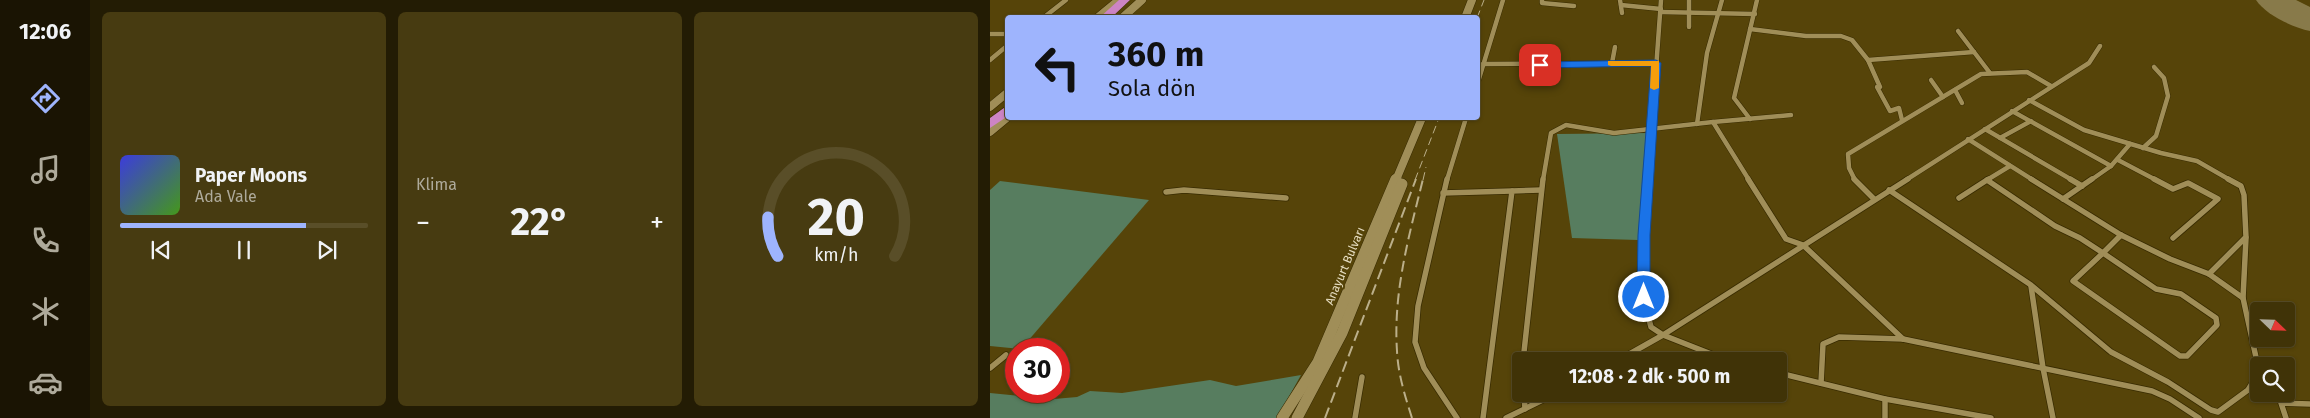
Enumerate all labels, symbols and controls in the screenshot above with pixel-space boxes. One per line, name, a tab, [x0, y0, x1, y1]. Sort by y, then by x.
text: 12:06	[19, 18, 71, 45]
text: 360 m	[1108, 33, 1204, 75]
icon: left	[1025, 35, 1090, 100]
pin	[1519, 44, 1561, 86]
icon: arrive	[1526, 51, 1554, 79]
text: Sola dön	[1108, 75, 1196, 102]
icon: directions	[28, 81, 63, 116]
icon: music	[28, 152, 63, 187]
text: Paper Moons	[195, 164, 307, 187]
text: Klima	[416, 175, 457, 194]
text: 20	[807, 186, 865, 249]
text: Ada Vale	[195, 187, 257, 206]
text: 22°	[510, 199, 570, 245]
text: −	[416, 206, 430, 239]
text: +	[650, 206, 664, 239]
icon: phone	[28, 223, 63, 258]
street label: Anayurt Bulvarı	[1322, 225, 1368, 307]
icon: previous	[147, 236, 175, 264]
icon: pause	[230, 236, 258, 264]
icon: next	[313, 236, 341, 264]
text: km/h	[814, 244, 858, 266]
position arrow	[1617, 270, 1669, 322]
icon: climate	[28, 294, 63, 329]
north arrow	[2250, 302, 2295, 348]
map controls	[2250, 302, 2295, 402]
speed limit sign: 30	[1005, 338, 1070, 403]
button: search	[2250, 357, 2295, 402]
icon: car	[28, 365, 63, 400]
text: 12:08 · 2 dk · 500 m	[1569, 365, 1730, 388]

